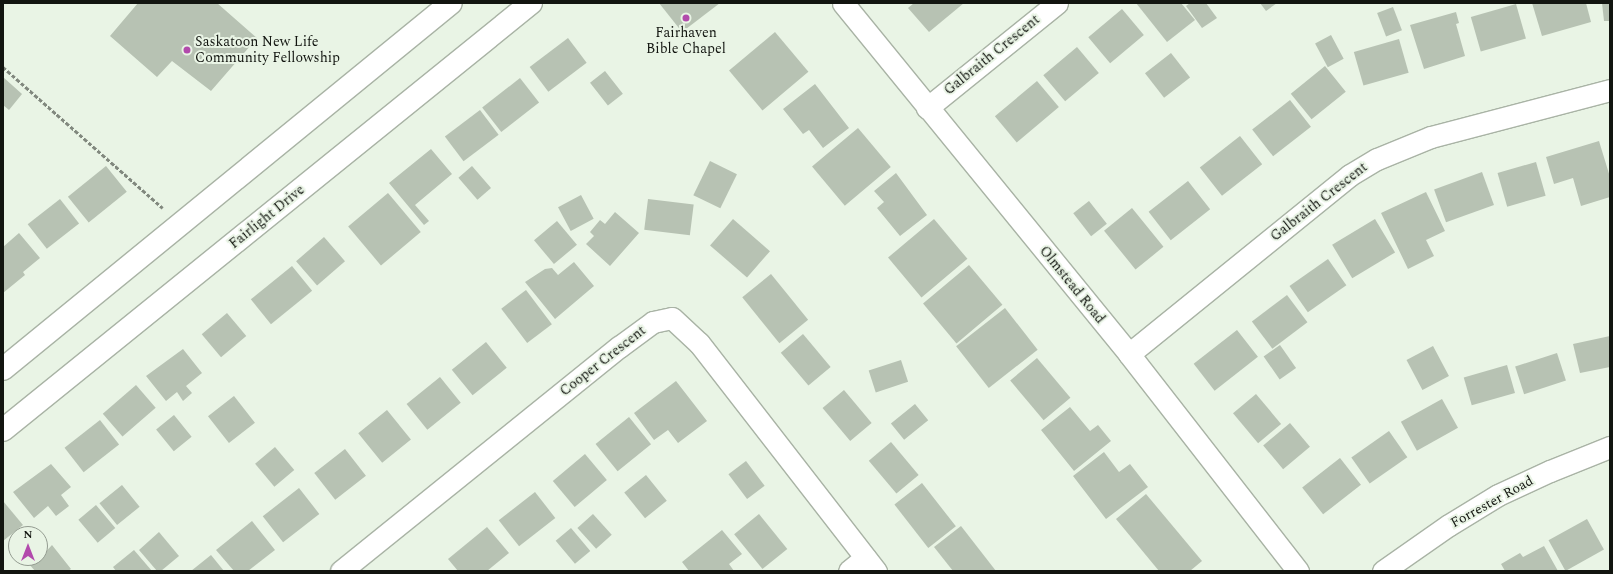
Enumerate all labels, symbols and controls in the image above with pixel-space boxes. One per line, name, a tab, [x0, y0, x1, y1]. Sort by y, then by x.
street label: Galbraith Crescent	[941, 11, 1043, 99]
marker: Fairhaven Bible Chapel	[681, 13, 691, 23]
place label: Fairhaven Bible Chapel	[646, 25, 726, 58]
place label: Saskatoon New Life Community Fellowship	[195, 34, 340, 66]
marker: Saskatoon New Life Community Fellowship	[182, 45, 192, 55]
street label: Galbraith Crescent	[1267, 159, 1371, 245]
street label: Fairlight Drive	[226, 182, 308, 252]
street label: Olmstead Road	[1036, 243, 1108, 327]
street label: Cooper Crescent	[557, 322, 649, 400]
street label: Forrester Road	[1448, 472, 1536, 532]
north arrow	[8, 526, 48, 566]
text: N	[24, 526, 32, 543]

